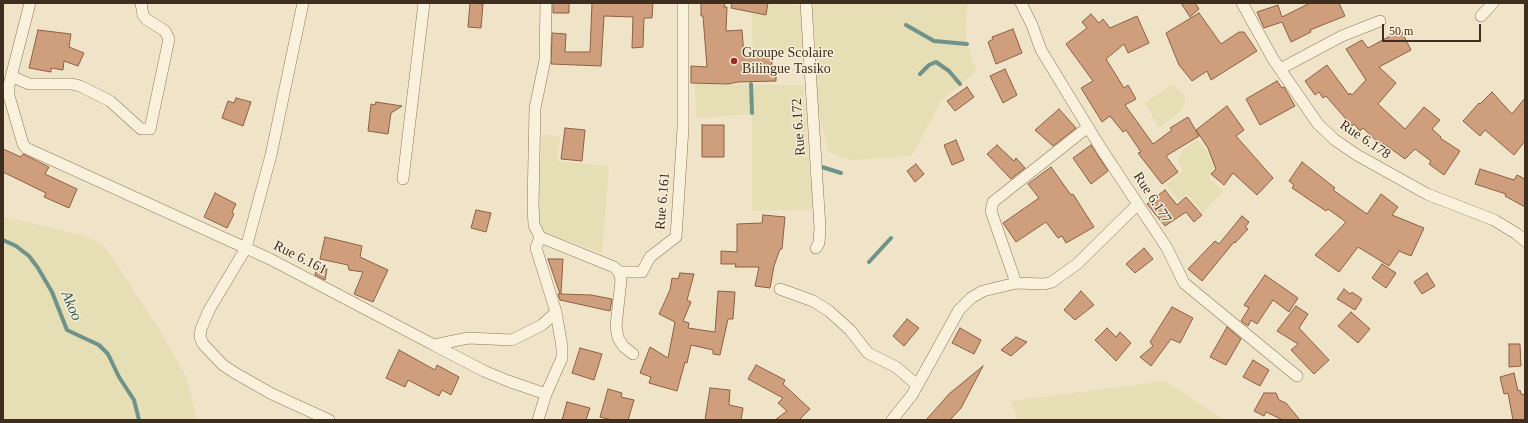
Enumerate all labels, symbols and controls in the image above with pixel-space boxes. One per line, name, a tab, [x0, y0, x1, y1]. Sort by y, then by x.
scale bar	[1384, 16, 1483, 42]
text: 50 m	[1389, 24, 1413, 38]
place label: Groupe Scolaire Bilingue Tasiko	[742, 45, 833, 78]
marker: Groupe Scolaire Bilingue Tasiko	[729, 56, 739, 66]
street label: Rue 6.172	[789, 98, 809, 156]
street label: Rue 6.178	[1336, 117, 1394, 163]
street label: Rue 6.177	[1129, 169, 1175, 227]
street label: Rue 6.161	[652, 172, 674, 230]
street label: Rue 6.161	[271, 237, 329, 279]
water label: Akoo	[57, 288, 85, 324]

